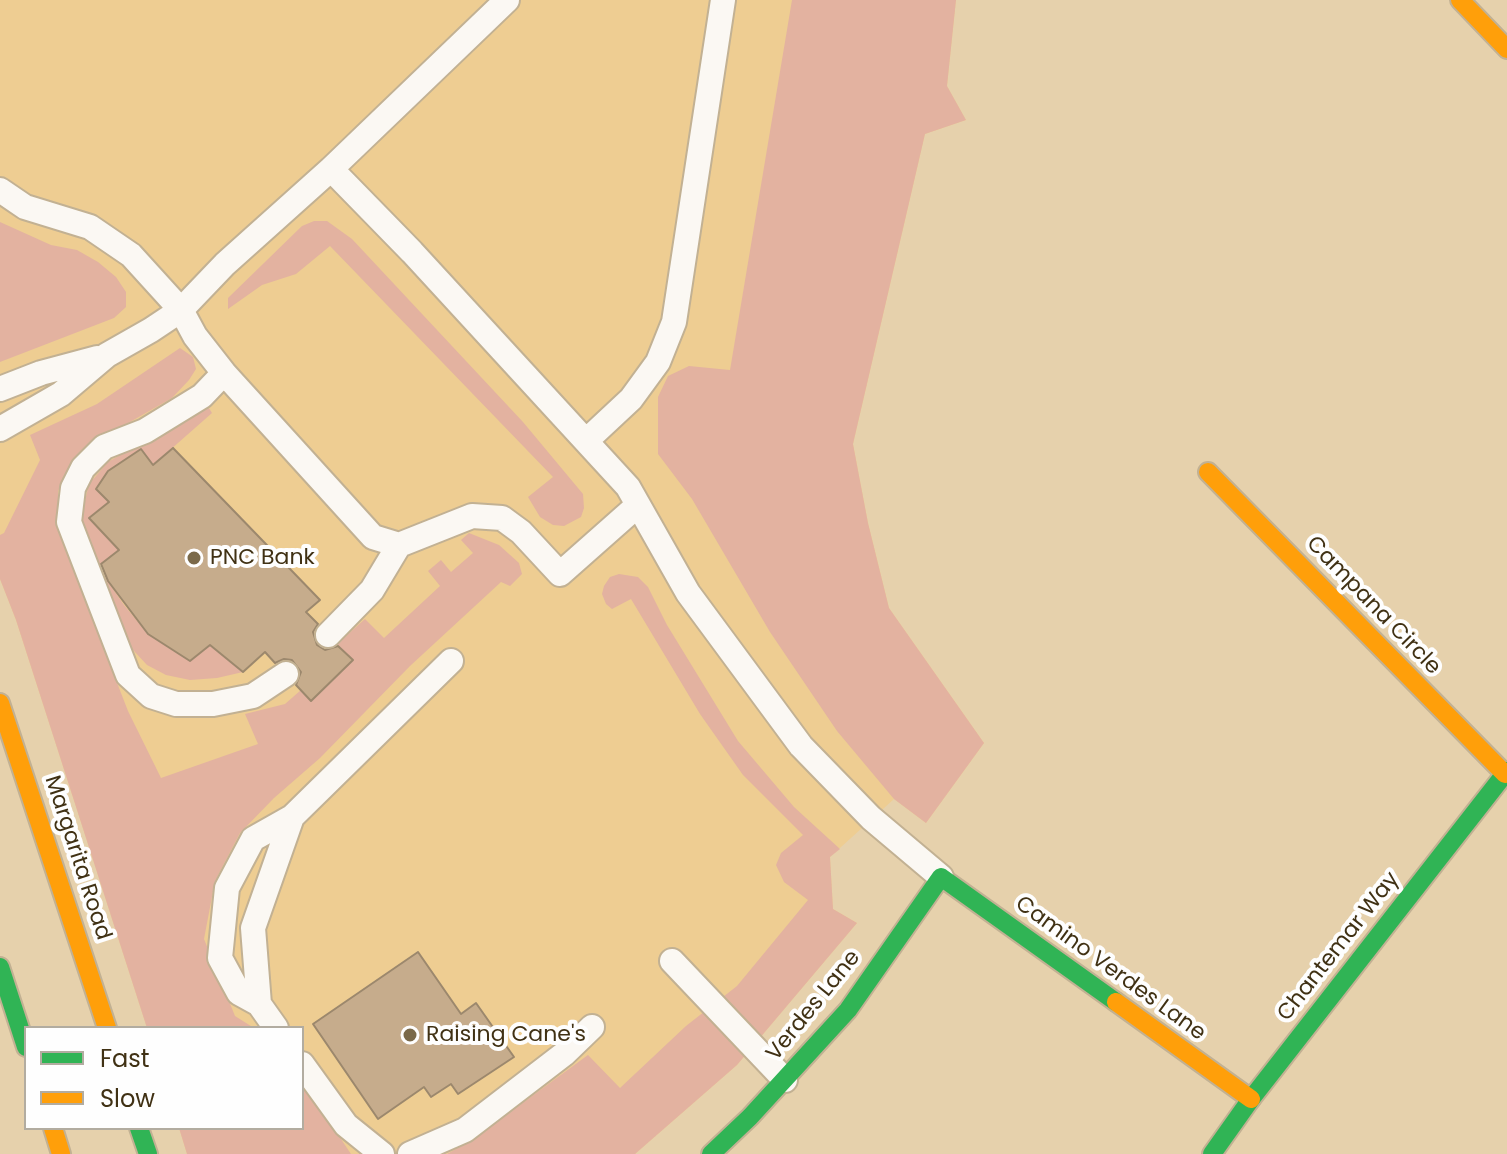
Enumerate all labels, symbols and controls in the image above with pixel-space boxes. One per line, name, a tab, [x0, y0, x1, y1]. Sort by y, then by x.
street label: Campana Circle	[1300, 531, 1446, 681]
place label: PNC Bank	[210, 545, 315, 571]
marker: PNC Bank	[185, 549, 203, 567]
street label: Margarita Road	[38, 772, 116, 944]
street label: Chantemar Way	[1273, 867, 1405, 1027]
street label: Camino Verdes Lane	[1010, 891, 1210, 1047]
street label: Verdes Lane	[761, 945, 867, 1067]
place label: Raising Cane's	[426, 1022, 586, 1048]
legend	[24, 1026, 304, 1130]
marker: Raising Cane's	[401, 1026, 419, 1044]
text: Fast	[100, 1042, 150, 1075]
text: Slow	[100, 1082, 155, 1115]

